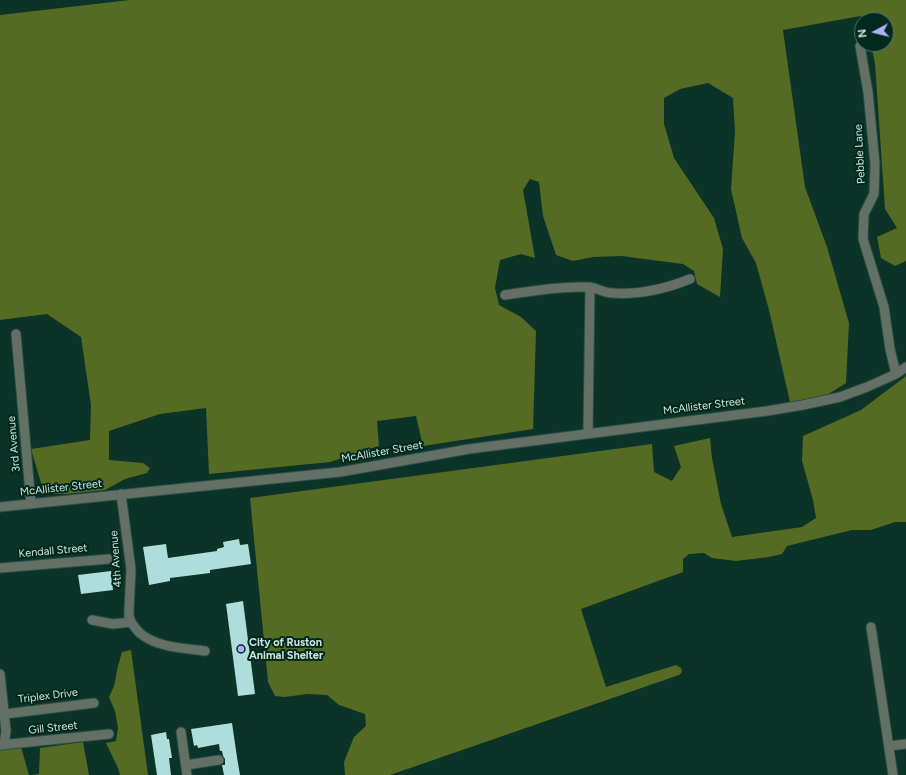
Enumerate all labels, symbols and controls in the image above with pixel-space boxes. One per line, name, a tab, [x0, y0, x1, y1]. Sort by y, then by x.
north arrow	[854, 12, 894, 52]
text: N	[856, 28, 870, 38]
street label: Pebble Lane	[852, 124, 868, 184]
street label: McAllister Street	[662, 394, 746, 418]
street label: 3rd Avenue	[5, 415, 23, 473]
street label: McAllister Street	[340, 438, 424, 466]
street label: McAllister Street	[19, 477, 103, 499]
street label: 4th Avenue	[107, 530, 125, 588]
street label: Kendall Street	[18, 541, 88, 561]
place label: City of Ruston Animal Shelter	[249, 636, 323, 662]
marker: City of Ruston Animal Shelter	[236, 644, 246, 654]
street label: Triplex Drive	[17, 686, 79, 706]
street label: Gill Street	[28, 719, 78, 737]

